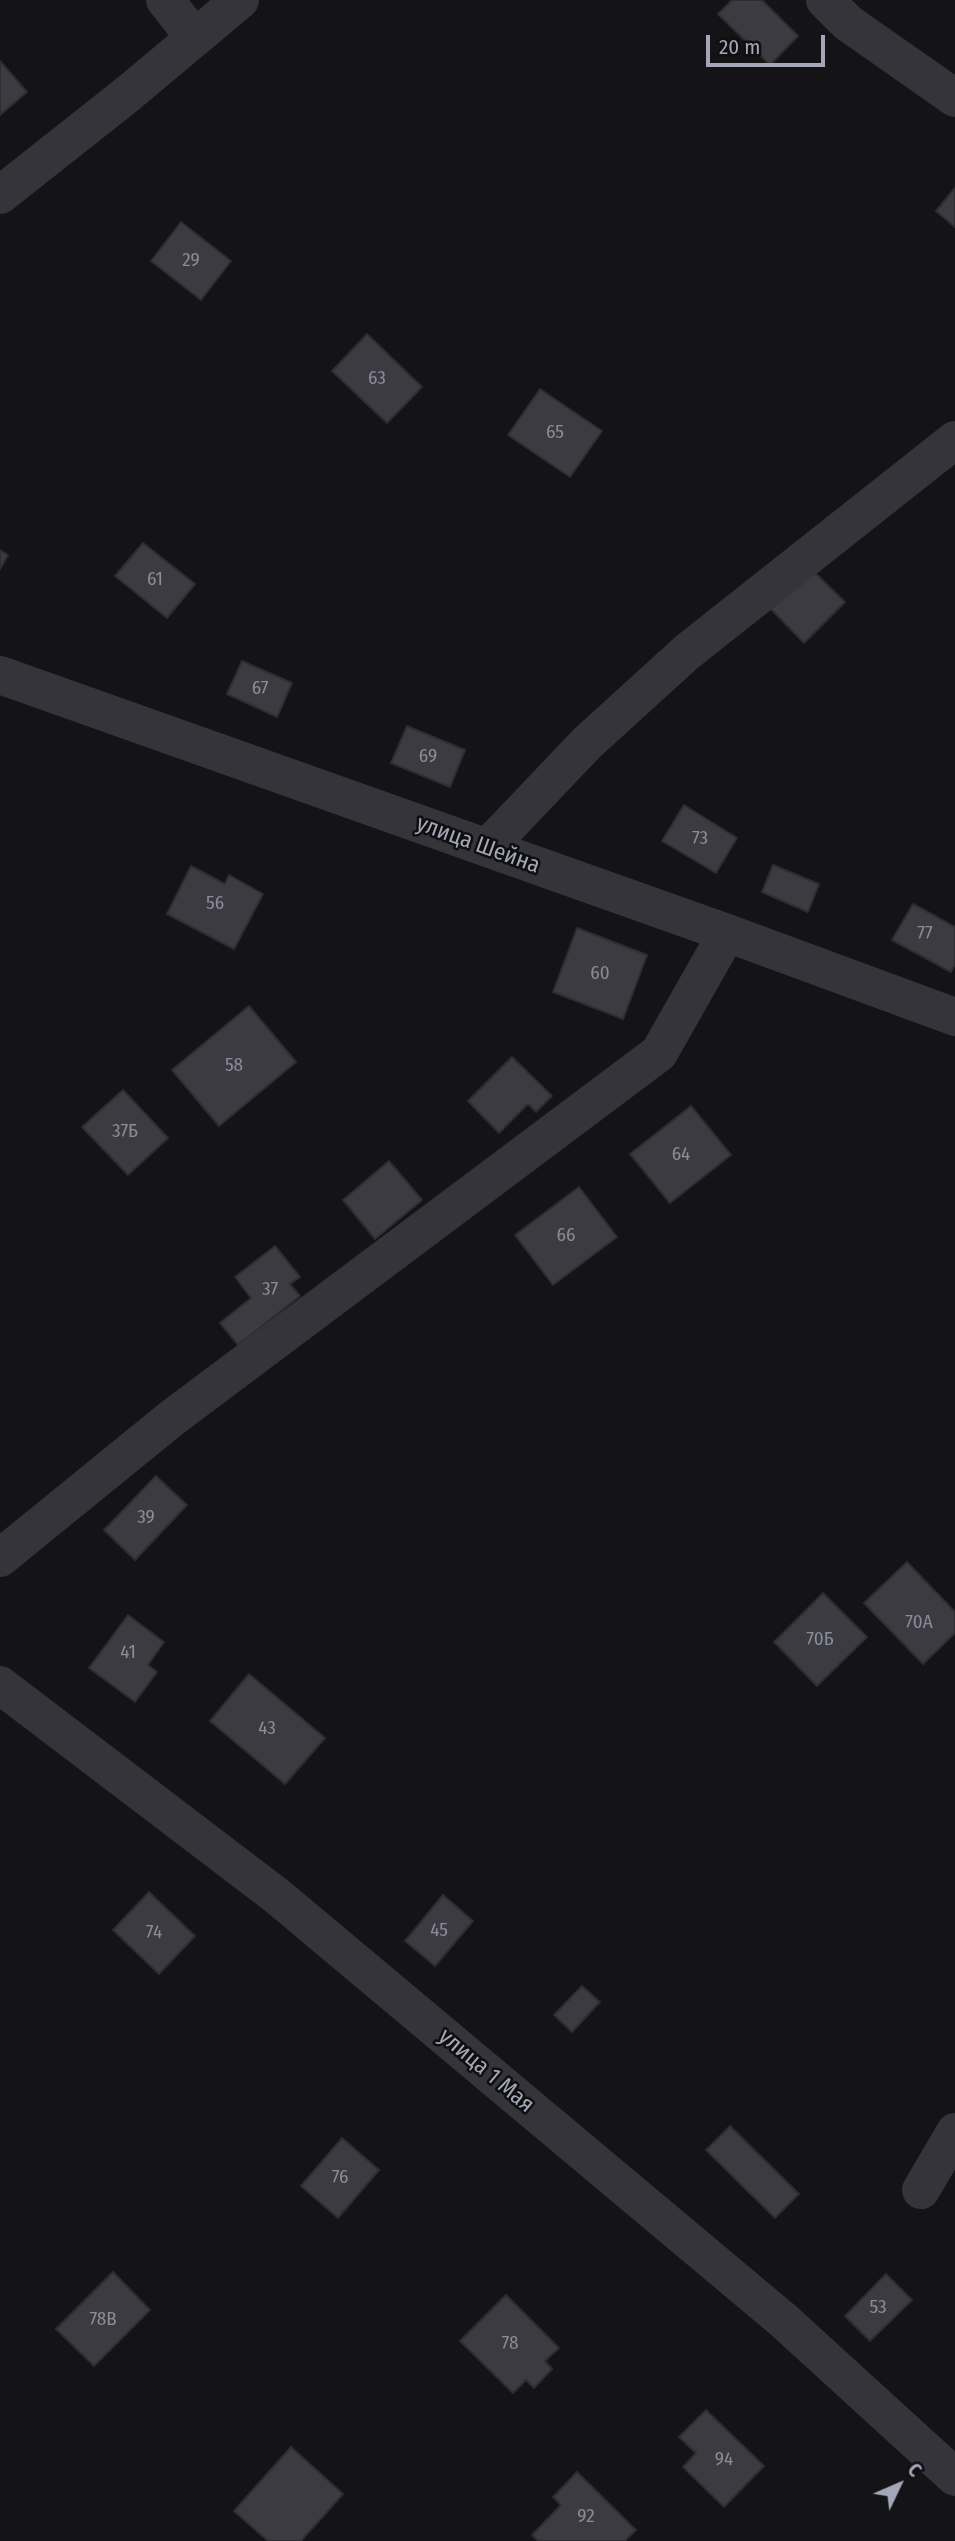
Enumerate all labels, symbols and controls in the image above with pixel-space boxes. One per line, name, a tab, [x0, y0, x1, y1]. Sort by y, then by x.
scale bar	[710, 21, 829, 65]
text: 20 m	[719, 34, 760, 60]
house number: 29	[182, 250, 200, 272]
house number: 63	[368, 368, 386, 390]
house number: 65	[546, 422, 564, 444]
house number: 61	[147, 569, 163, 591]
house number: 67	[252, 678, 268, 700]
house number: 69	[419, 746, 437, 768]
street label: улица Шейна	[413, 810, 543, 880]
house number: 73	[692, 828, 708, 850]
house number: 56	[206, 893, 224, 915]
house number: 77	[917, 923, 933, 945]
house number: 60	[590, 963, 610, 985]
house number: 58	[225, 1055, 243, 1077]
house number: 37Б	[112, 1121, 138, 1143]
house number: 64	[672, 1144, 690, 1166]
house number: 66	[557, 1225, 575, 1247]
house number: 37	[262, 1279, 278, 1301]
house number: 39	[137, 1507, 155, 1529]
house number: 70А	[905, 1612, 933, 1634]
house number: 70Б	[806, 1629, 834, 1651]
house number: 41	[120, 1642, 136, 1664]
house number: 43	[258, 1718, 276, 1740]
house number: 45	[430, 1920, 448, 1942]
house number: 74	[146, 1922, 162, 1944]
street label: улица 1 Мая	[433, 2023, 539, 2119]
house number: 76	[332, 2167, 348, 2189]
house number: 53	[869, 2297, 887, 2319]
house number: 78В	[89, 2309, 117, 2331]
house number: 78	[502, 2333, 518, 2355]
house number: 94	[715, 2449, 733, 2471]
north arrow	[864, 2450, 934, 2520]
text: С	[903, 2458, 926, 2482]
house number: 92	[577, 2506, 595, 2528]

